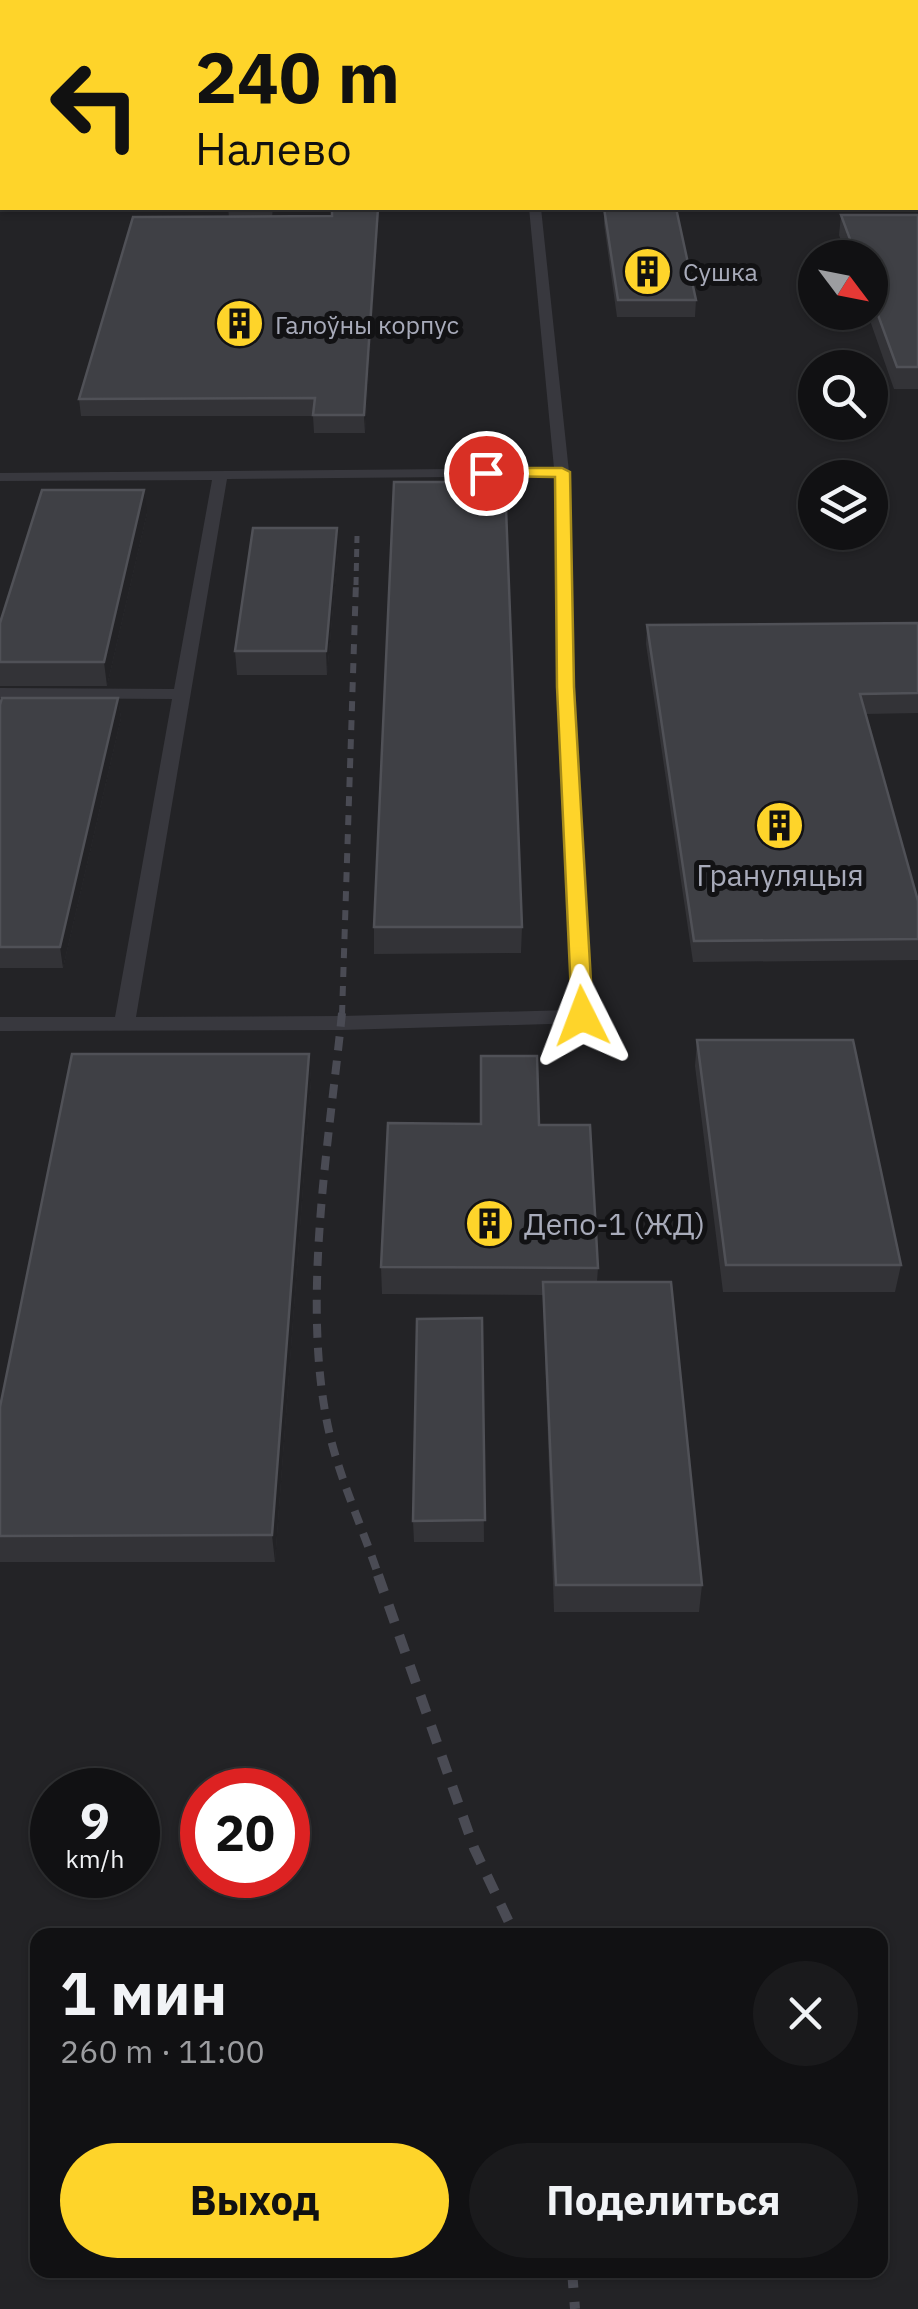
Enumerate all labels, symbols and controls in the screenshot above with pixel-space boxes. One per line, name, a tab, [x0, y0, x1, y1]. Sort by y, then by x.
text: 240 m	[195, 31, 400, 122]
icon: left	[30, 40, 160, 170]
text: Налево	[195, 119, 352, 177]
north arrow	[798, 240, 888, 330]
map controls	[798, 240, 888, 550]
building icon: Сушка	[622, 245, 674, 297]
place label: Сушка	[683, 255, 758, 288]
building icon: Галоўны корпус	[214, 298, 266, 350]
place label: Галоўны корпус	[275, 308, 459, 341]
button: search	[798, 350, 888, 440]
pin	[444, 431, 529, 516]
icon: arrive	[459, 446, 514, 501]
button: layers	[798, 460, 888, 550]
building icon: Грануляцыя	[754, 799, 806, 851]
place label: Грануляцыя	[696, 855, 864, 894]
position arrow	[530, 964, 634, 1068]
building icon: Депо-1 (ЖД)	[463, 1197, 515, 1249]
place label: Депо-1 (ЖД)	[524, 1204, 705, 1243]
speed limit sign: 20	[180, 1768, 310, 1898]
text: 9	[80, 1788, 110, 1853]
text: km/h	[66, 1842, 124, 1875]
text: 1 мин	[60, 1953, 227, 2032]
button: close	[753, 1961, 858, 2066]
text: 260 m · 11:00	[60, 2030, 265, 2072]
button: Выход	[60, 2143, 449, 2258]
button: Поделиться	[469, 2143, 858, 2258]

